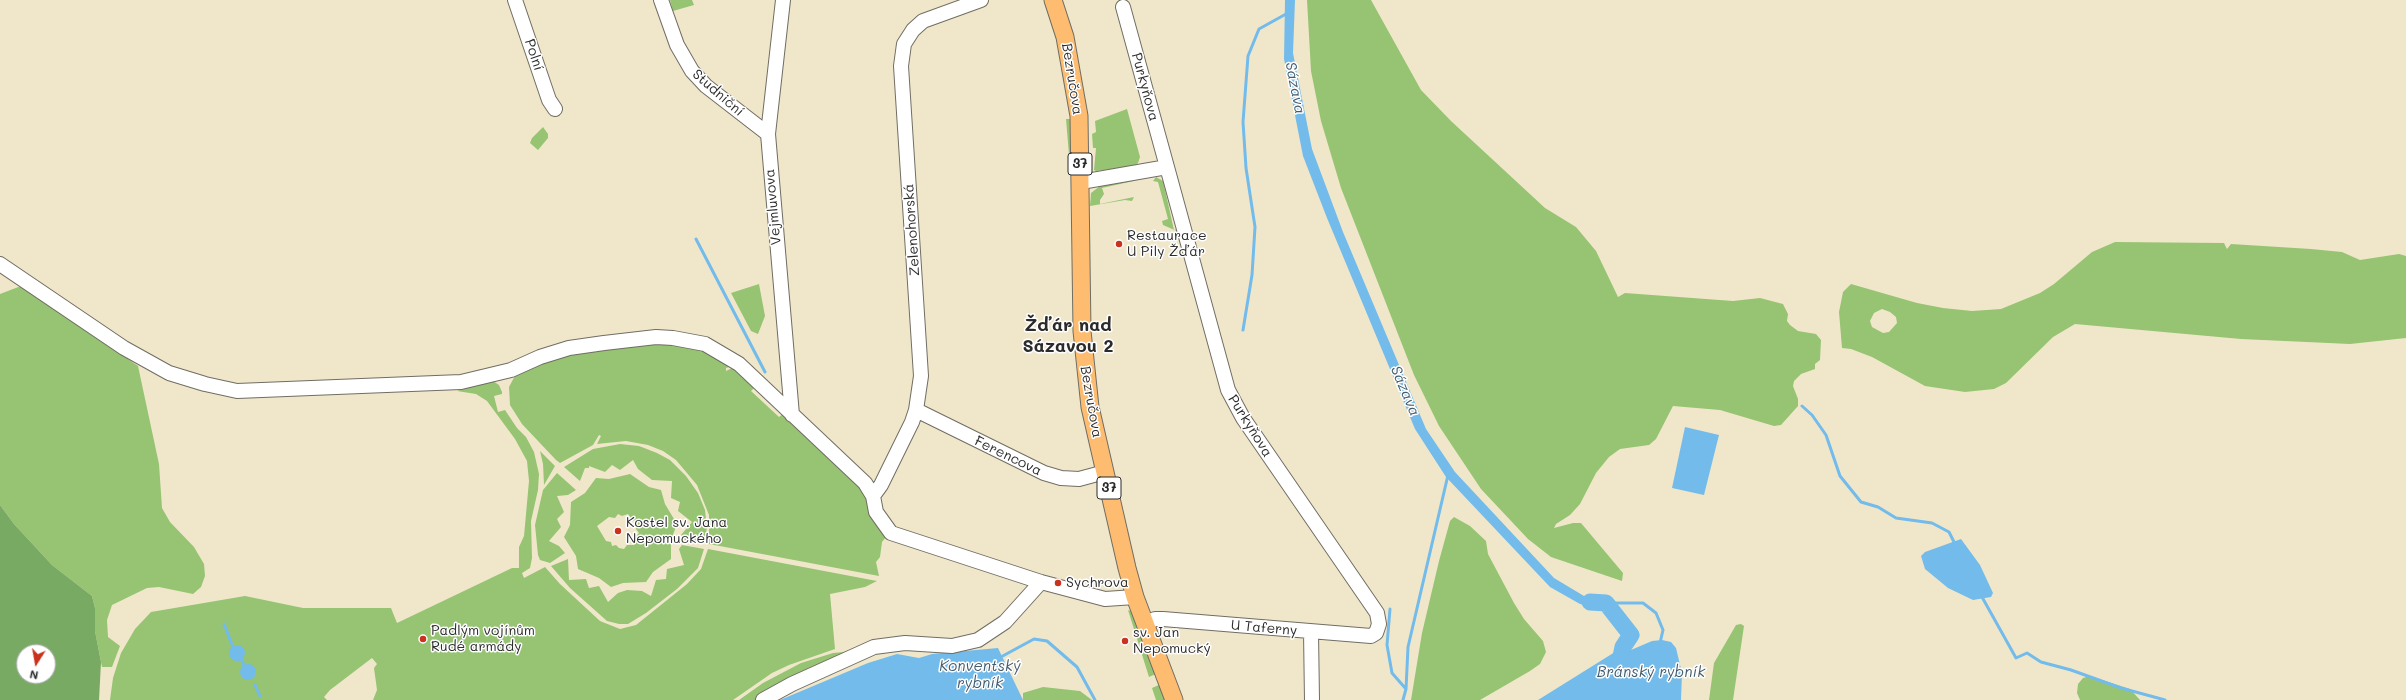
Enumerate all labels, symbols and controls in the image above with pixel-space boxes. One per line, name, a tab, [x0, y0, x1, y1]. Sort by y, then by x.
street label: Polní	[521, 37, 547, 73]
street label: Bezručova	[1058, 42, 1086, 116]
street label: Purkyňova	[1128, 51, 1162, 123]
water label: Sázava	[1281, 60, 1309, 116]
street label: Studniční	[689, 66, 747, 120]
road number: 37	[1068, 153, 1092, 175]
street label: Vejmluvova	[761, 168, 785, 246]
street label: Zelenohorská	[900, 183, 924, 277]
place label: Restaurace U Pily Žďár	[1127, 228, 1207, 260]
marker: Restaurace U Pily Žďár	[1114, 239, 1124, 249]
district label: Žďár nad Sázavou 2	[1022, 314, 1114, 356]
water label: Sázava	[1386, 363, 1424, 419]
street label: Bezručova	[1076, 365, 1106, 439]
street label: Purkyňova	[1224, 392, 1276, 460]
street label: Ferencova	[972, 433, 1044, 479]
road number: 37	[1097, 477, 1121, 499]
place label: Kostel sv. Jana Nepomuckého	[626, 515, 727, 548]
marker: Kostel sv. Jana Nepomuckého	[613, 526, 623, 536]
place label: Sychrova	[1066, 575, 1129, 591]
marker: Sychrova	[1053, 578, 1063, 588]
street label: U Taferny	[1230, 617, 1298, 639]
place label: Padlým vojínům Rudé armády	[431, 623, 535, 656]
place label: sv. Jan Nepomucký	[1133, 625, 1211, 658]
marker: Padlým vojínům Rudé armády	[418, 634, 428, 644]
marker: sv. Jan Nepomucký	[1120, 636, 1130, 646]
north arrow	[16, 644, 56, 684]
water label: Konventský rybník	[939, 657, 1021, 692]
water label: Bránský rybník	[1597, 663, 1705, 681]
text: N	[28, 667, 39, 683]

